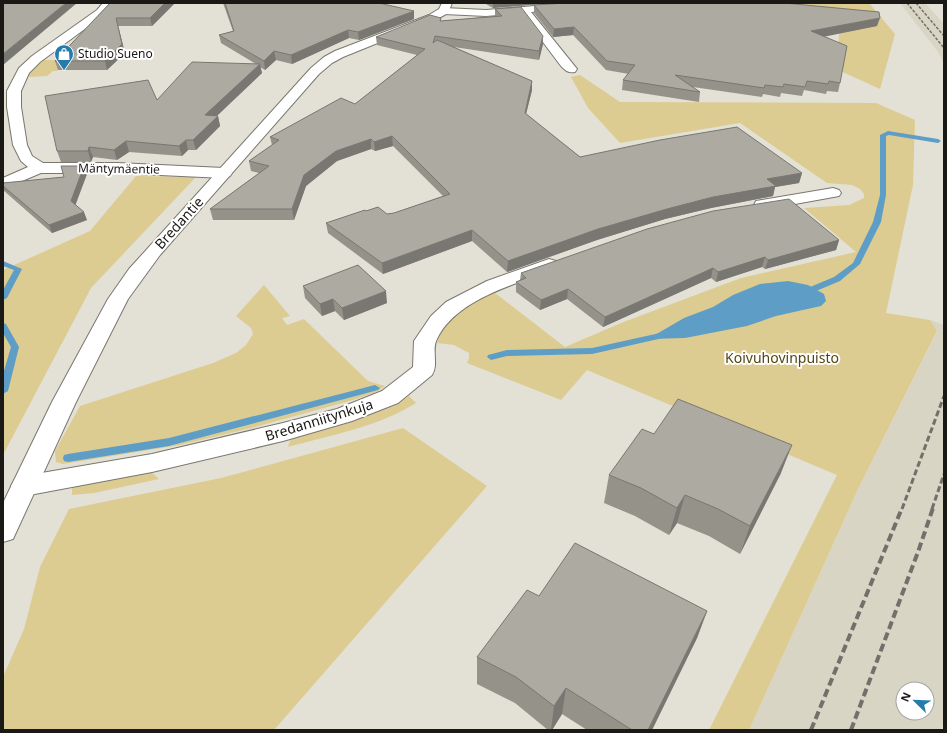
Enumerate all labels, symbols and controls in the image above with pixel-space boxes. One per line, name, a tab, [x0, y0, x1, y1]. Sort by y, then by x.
shop icon: Studio Sueno	[53, 43, 75, 71]
place label: Studio Sueno	[78, 45, 153, 62]
street label: Mäntymäentie	[78, 159, 160, 178]
street label: Bredantie	[150, 192, 207, 253]
park label: Koivuhovinpuisto	[725, 348, 839, 367]
street label: Bredanniitynkuja	[263, 394, 375, 445]
north arrow	[895, 681, 935, 721]
text: N	[897, 690, 914, 704]

